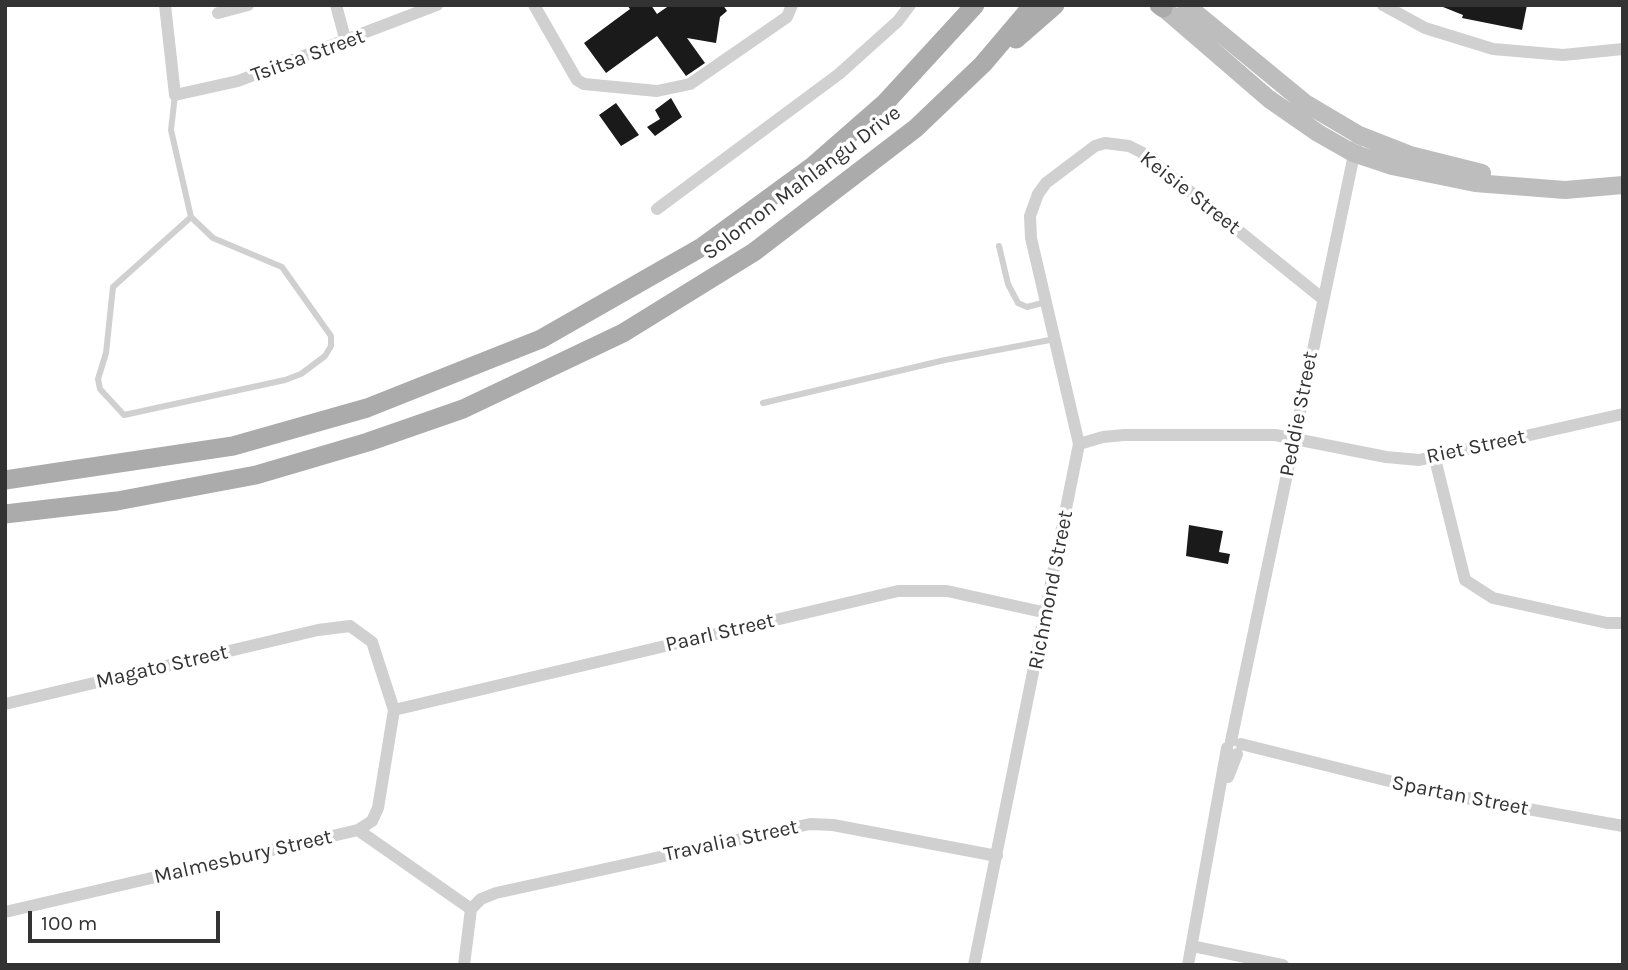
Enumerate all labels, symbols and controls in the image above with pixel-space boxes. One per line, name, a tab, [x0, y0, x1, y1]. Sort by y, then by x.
street label: Tsitsa Street	[248, 24, 368, 88]
street label: Solomon Mahlangu Drive	[698, 100, 906, 266]
street label: Keisie Street	[1135, 146, 1245, 240]
street label: Peddie Street	[1275, 349, 1323, 479]
street label: Riet Street	[1424, 424, 1528, 470]
street label: Richmond Street	[1023, 508, 1079, 672]
street label: Paarl Street	[663, 608, 777, 658]
street label: Magato Street	[94, 640, 230, 694]
street label: Spartan Street	[1389, 770, 1531, 822]
street label: Travalia Street	[662, 814, 800, 868]
street label: Malmesbury Street	[152, 824, 334, 890]
scale bar	[32, 897, 224, 941]
text: 100 m	[41, 911, 98, 935]

